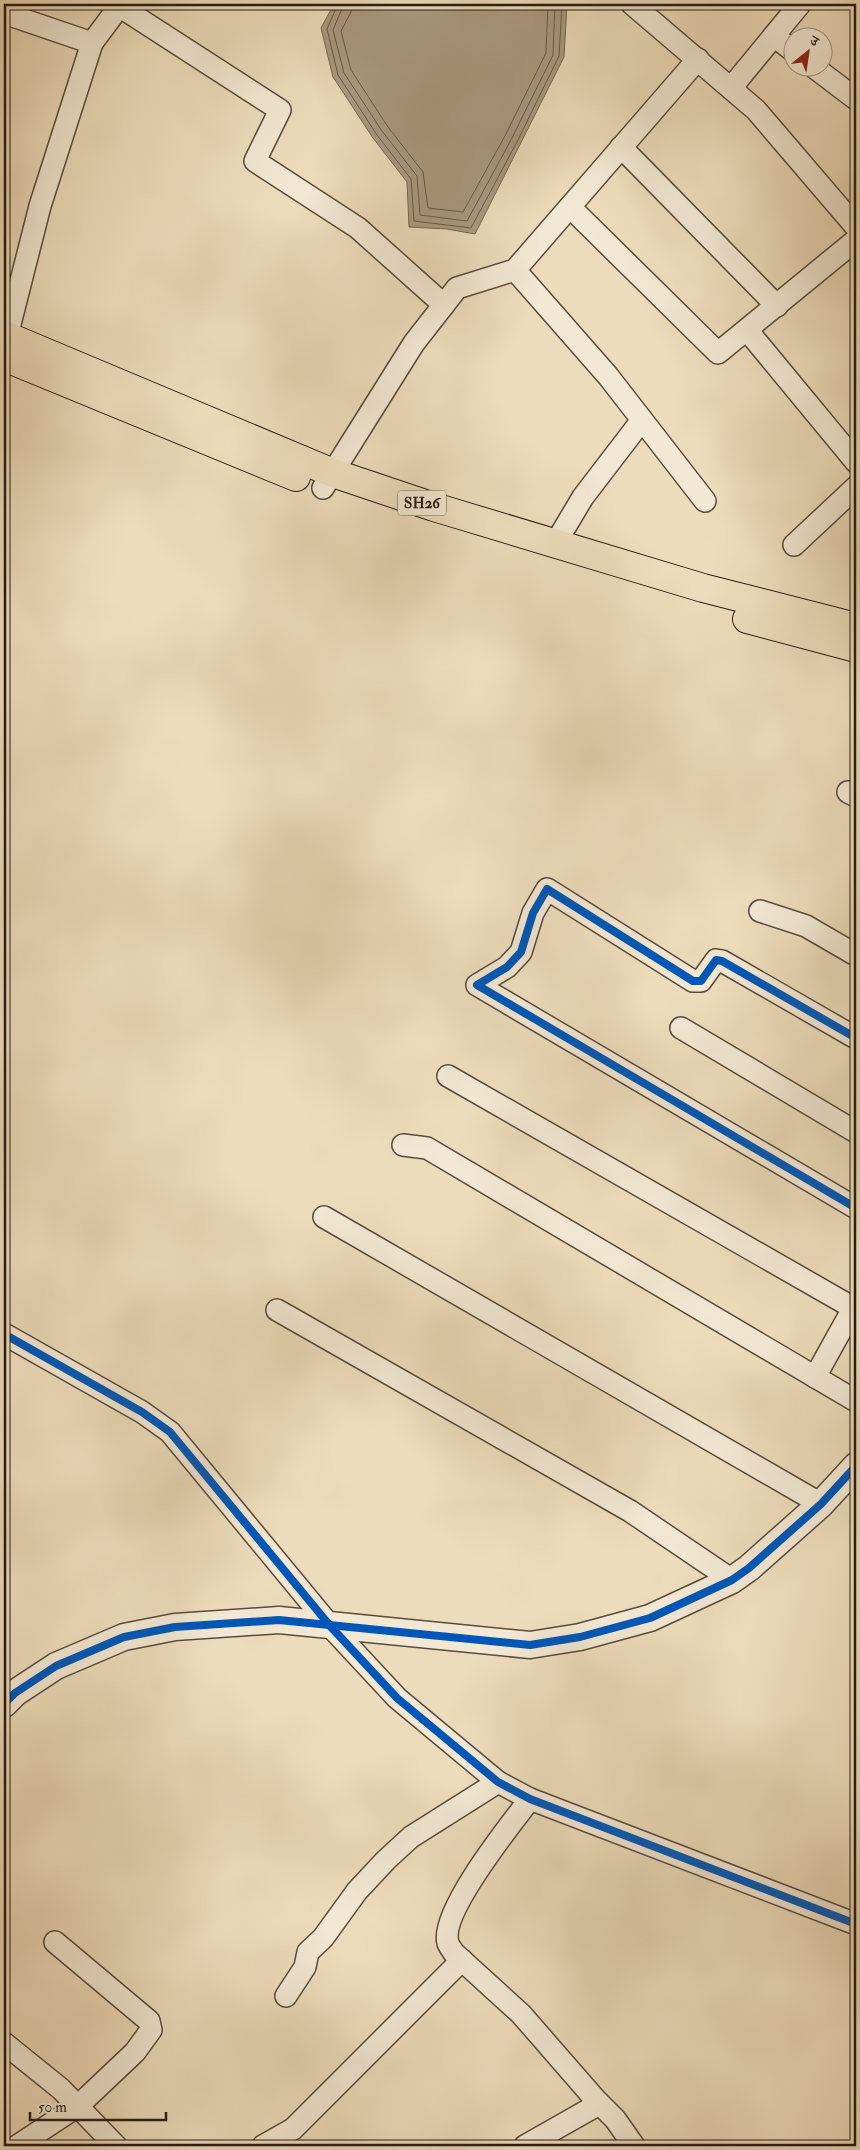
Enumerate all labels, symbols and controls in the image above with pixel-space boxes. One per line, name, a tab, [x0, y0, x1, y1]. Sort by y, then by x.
north arrow	[782, 28, 832, 78]
text: उ	[806, 32, 822, 51]
road number: SH26	[398, 490, 446, 516]
scale bar	[30, 2090, 166, 2122]
text: 50 m	[38, 2098, 67, 2117]

